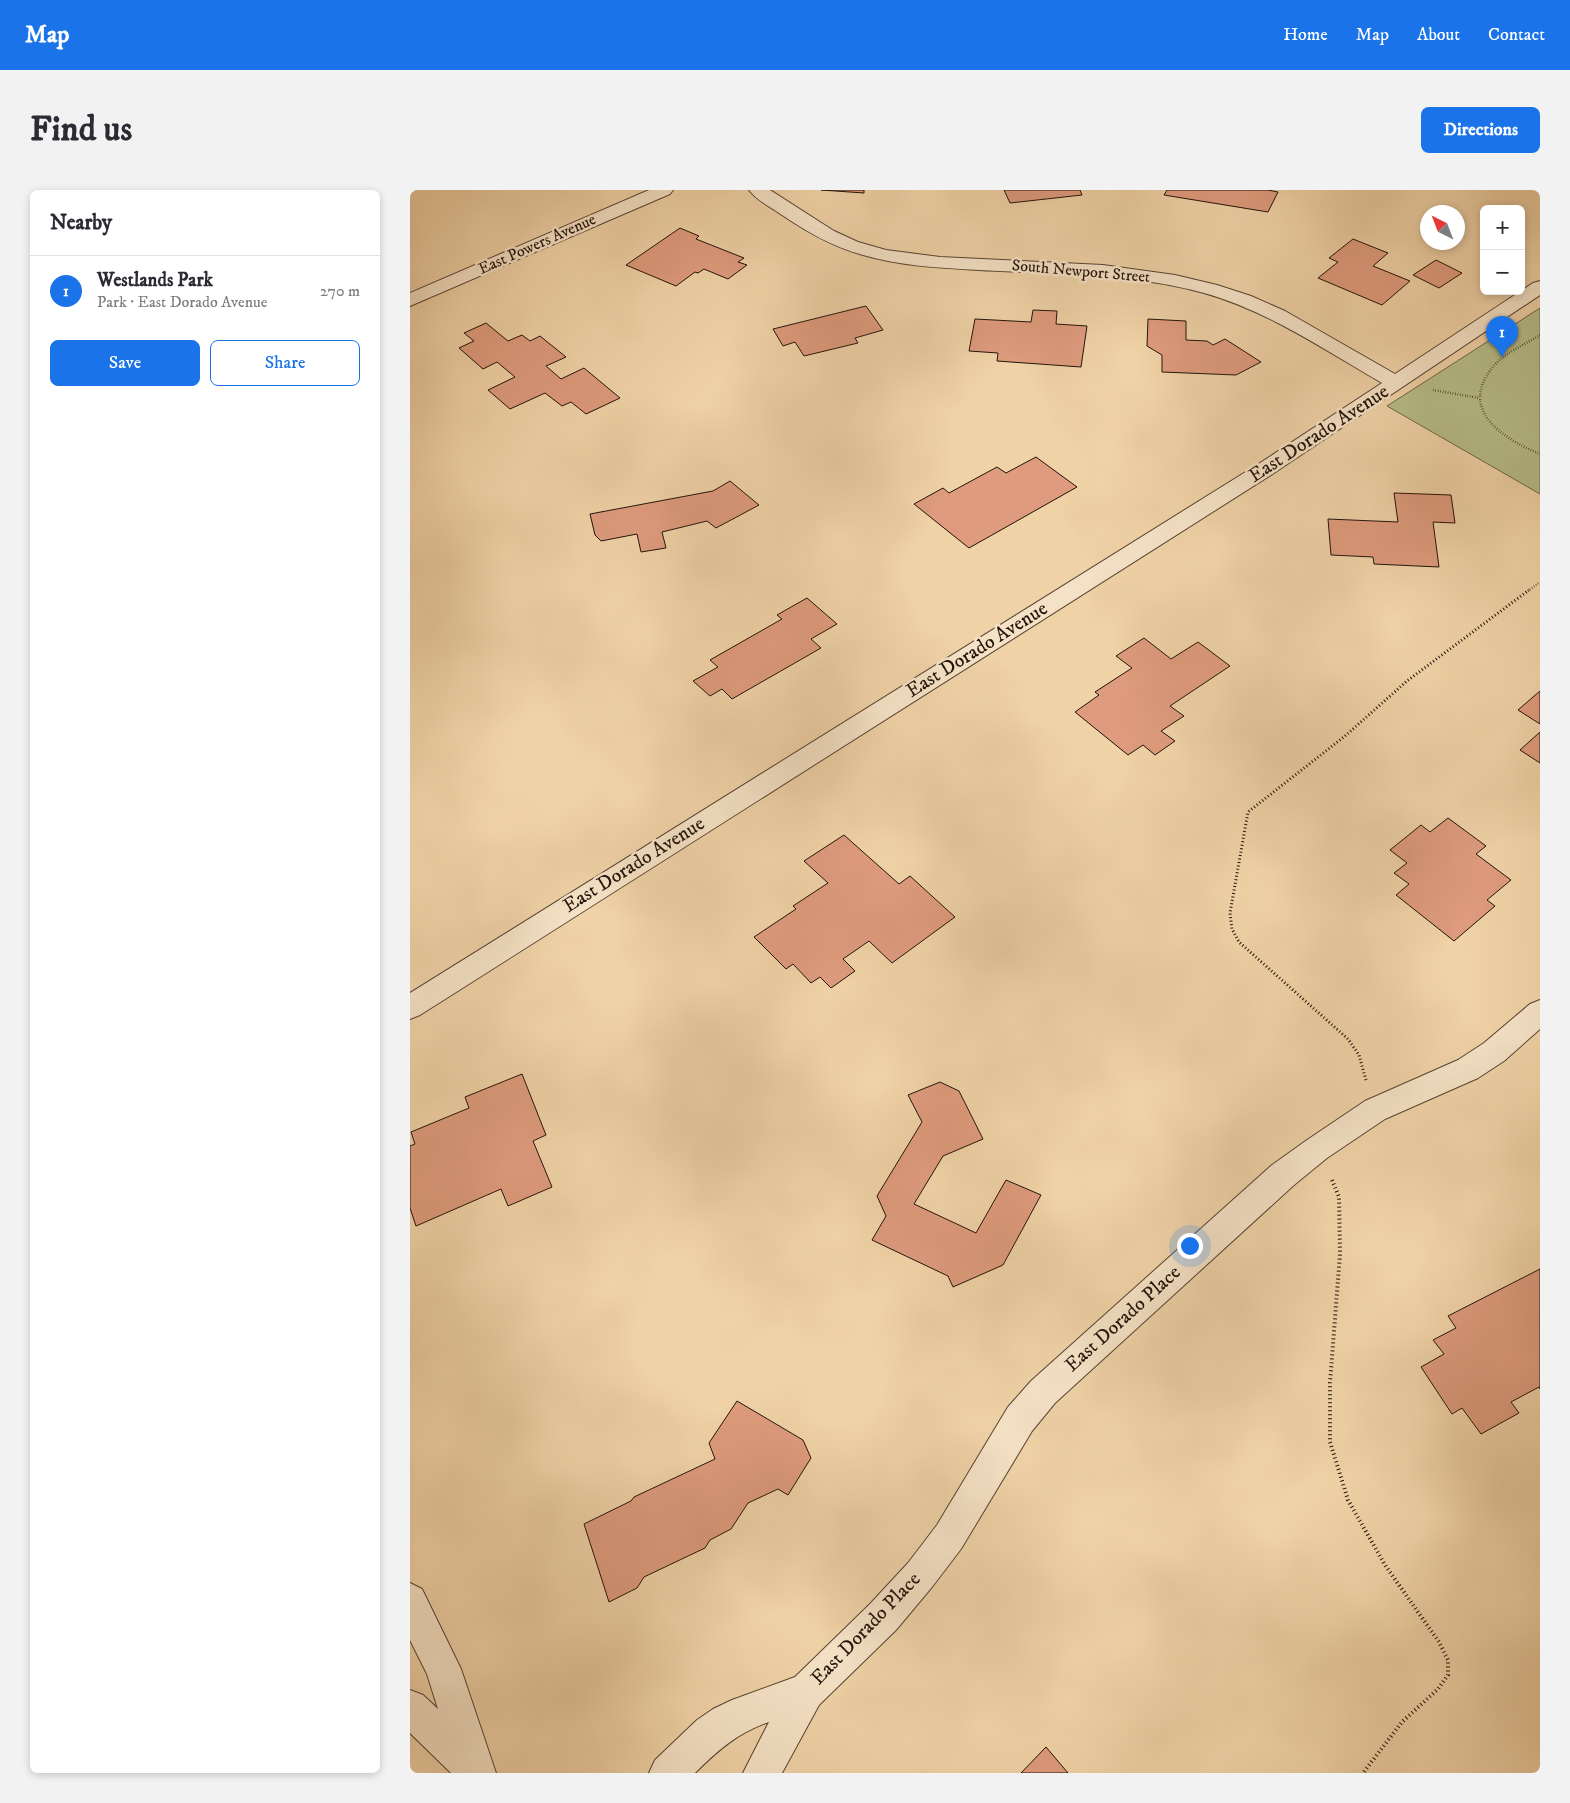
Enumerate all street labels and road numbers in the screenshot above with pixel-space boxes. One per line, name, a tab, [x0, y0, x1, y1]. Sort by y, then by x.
street label: East Powers Avenue	[475, 209, 599, 279]
street label: South Newport Street	[1011, 255, 1151, 287]
street label: East Dorado Avenue	[1244, 379, 1394, 489]
street label: East Dorado Avenue	[902, 596, 1052, 704]
street label: East Dorado Avenue	[559, 811, 709, 919]
street label: East Dorado Place	[1060, 1260, 1186, 1378]
street label: East Dorado Place	[806, 1567, 926, 1691]

